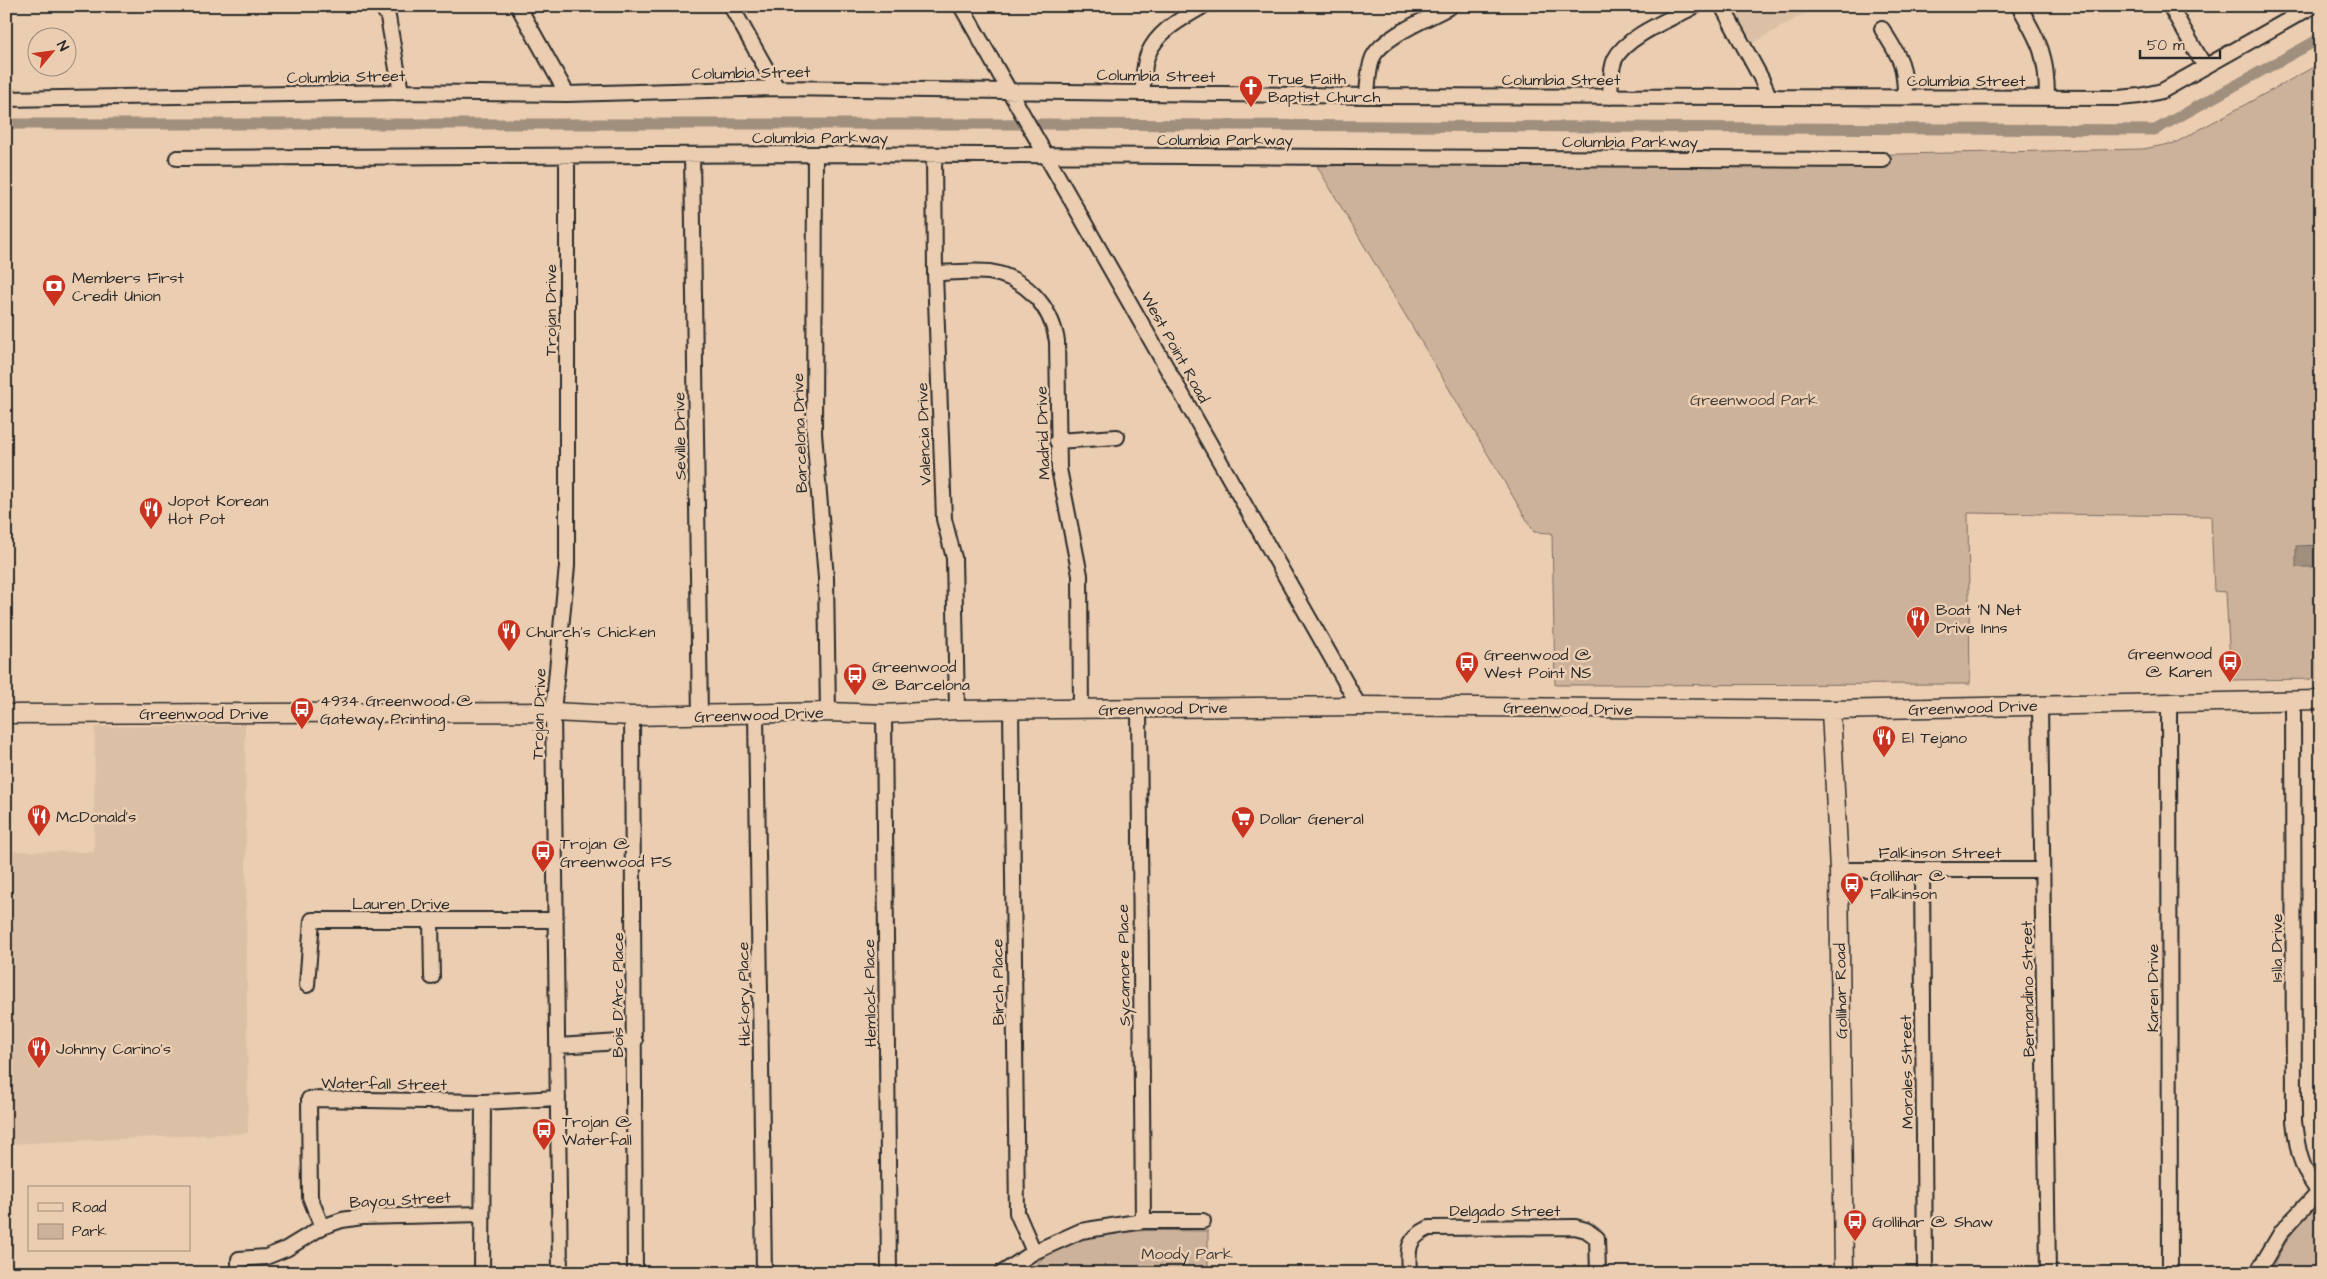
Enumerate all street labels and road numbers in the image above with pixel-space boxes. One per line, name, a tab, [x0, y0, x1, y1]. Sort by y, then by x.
street label: Columbia Street	[691, 61, 811, 85]
street label: Columbia Street	[1096, 64, 1216, 88]
street label: Columbia Street	[286, 65, 406, 89]
street label: Columbia Street	[1502, 69, 1621, 91]
street label: Columbia Street	[1907, 70, 2026, 92]
street label: Columbia Parkway	[752, 127, 888, 150]
street label: Columbia Parkway	[1157, 129, 1293, 152]
street label: Columbia Parkway	[1562, 131, 1698, 154]
street label: Trojan Drive	[540, 264, 562, 356]
street label: West Point Road	[1135, 288, 1215, 407]
street label: Barcelona Drive	[787, 372, 813, 493]
street label: Valencia Drive	[911, 382, 937, 486]
street label: Madrid Drive	[1030, 385, 1056, 480]
street label: Seville Drive	[668, 391, 692, 480]
street label: Trojan Drive	[526, 667, 552, 760]
street label: Greenwood Drive	[1908, 695, 2038, 721]
street label: Greenwood Drive	[1098, 697, 1228, 721]
street label: Greenwood Drive	[1503, 697, 1633, 721]
street label: Greenwood Drive	[694, 702, 824, 728]
street label: Greenwood Drive	[139, 703, 269, 725]
street label: Falkinson Street	[1879, 842, 2002, 864]
street label: Lauren Drive	[352, 893, 450, 915]
street label: Sycamore Place	[1112, 903, 1137, 1026]
street label: Islla Drive	[2266, 913, 2288, 982]
street label: Bernandino Street	[2016, 920, 2040, 1057]
street label: Bois D'Arc Place	[607, 932, 629, 1058]
street label: Hemlock Place	[858, 938, 882, 1047]
street label: Birch Place	[986, 938, 1010, 1026]
street label: Hickory Place	[732, 941, 757, 1047]
street label: Gollihar Road	[1829, 943, 1853, 1039]
street label: Karen Drive	[2142, 944, 2164, 1032]
street label: Morales Street	[1895, 1014, 1919, 1129]
street label: Waterfall Street	[321, 1072, 447, 1096]
street label: Bayou Street	[349, 1186, 452, 1215]
street label: Delgado Street	[1450, 1200, 1561, 1223]

